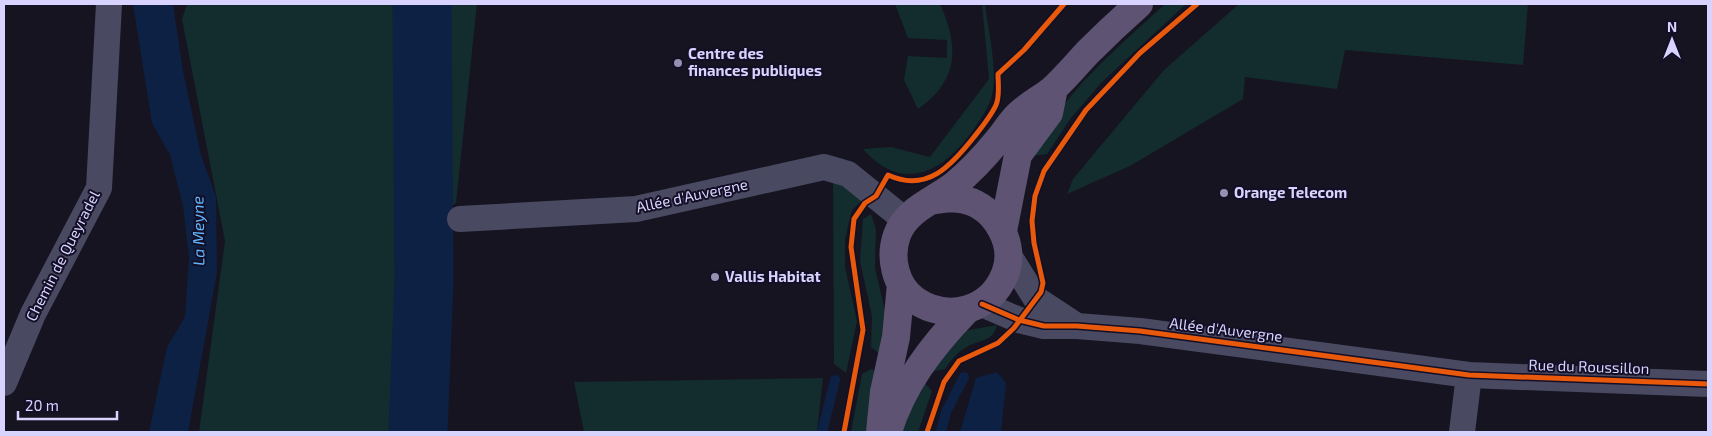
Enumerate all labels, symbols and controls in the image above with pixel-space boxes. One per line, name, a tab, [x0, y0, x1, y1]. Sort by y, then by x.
north arrow	[1647, 15, 1697, 65]
text: N	[1667, 18, 1677, 35]
place label: Centre des finances publiques	[688, 44, 822, 79]
marker: Centre des finances publiques	[672, 57, 684, 69]
street label: Allée d'Auvergne	[634, 174, 749, 216]
place label: Orange Telecom	[1234, 183, 1347, 201]
street label: Chemin de Queyradel	[21, 187, 104, 324]
marker: Orange Telecom	[1218, 187, 1230, 199]
water label: La Meyne	[187, 195, 209, 266]
place label: Vallis Habitat	[725, 267, 821, 285]
marker: Vallis Habitat	[709, 271, 721, 283]
street label: Allée d'Auvergne	[1169, 313, 1284, 345]
street label: Rue du Roussillon	[1528, 355, 1650, 377]
scale bar	[18, 388, 116, 420]
text: 20 m	[25, 396, 59, 414]

